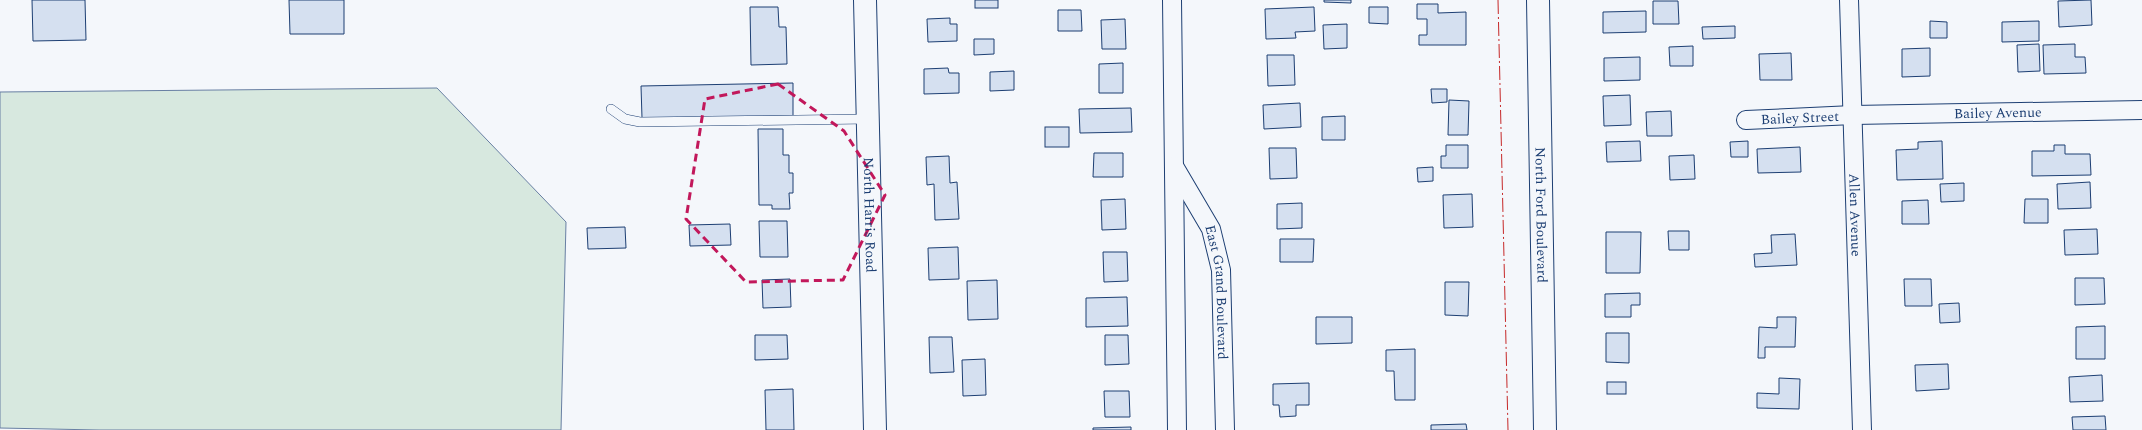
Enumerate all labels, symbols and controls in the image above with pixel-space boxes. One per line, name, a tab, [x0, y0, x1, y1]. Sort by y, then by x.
street label: Bailey Avenue	[1954, 101, 2042, 124]
street label: Bailey Street	[1760, 105, 1840, 130]
street label: North Ford Boulevard	[1530, 147, 1553, 283]
street label: North Harris Road	[858, 157, 882, 273]
street label: Allen Avenue	[1844, 173, 1867, 257]
street label: East Grand Boulevard	[1200, 223, 1234, 360]

